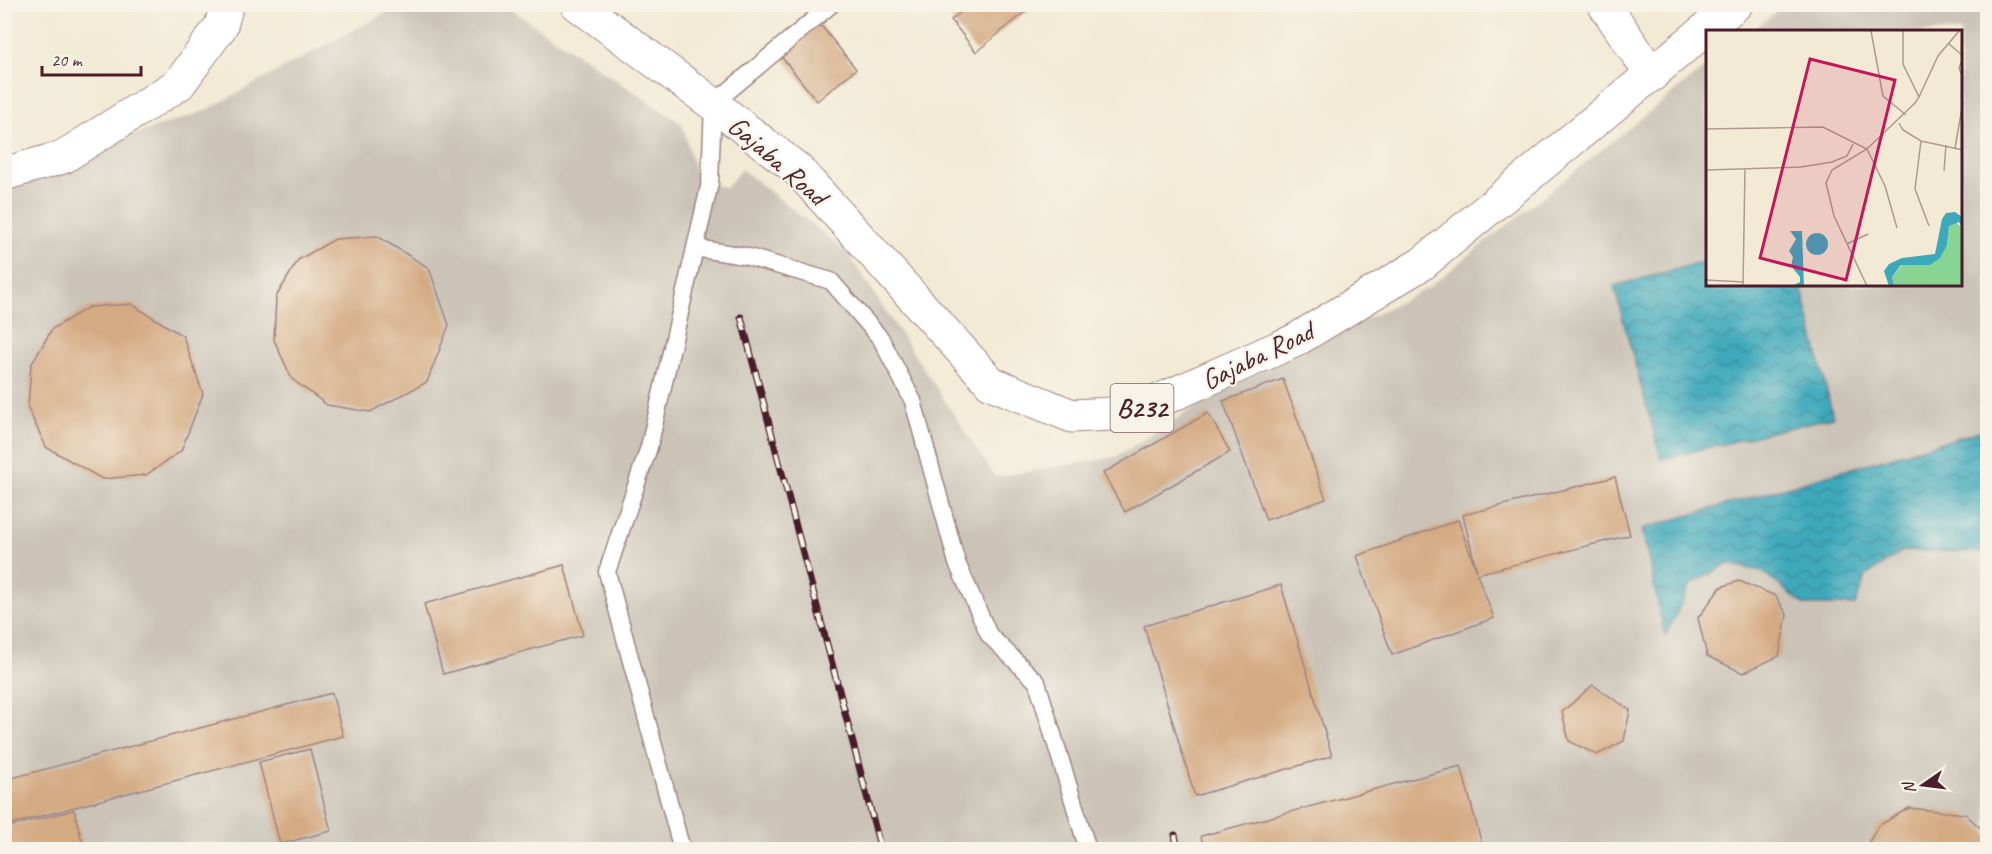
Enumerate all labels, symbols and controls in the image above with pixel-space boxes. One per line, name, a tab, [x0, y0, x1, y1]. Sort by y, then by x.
inset map	[1706, 30, 1962, 286]
scale bar	[42, 39, 141, 77]
text: 20 m	[51, 49, 84, 71]
street label: Gajaba Road	[721, 108, 837, 216]
street label: Gajaba Road	[1196, 312, 1322, 398]
road number: B232	[1110, 384, 1174, 432]
north arrow	[1893, 755, 1953, 815]
text: N	[1898, 778, 1920, 796]

